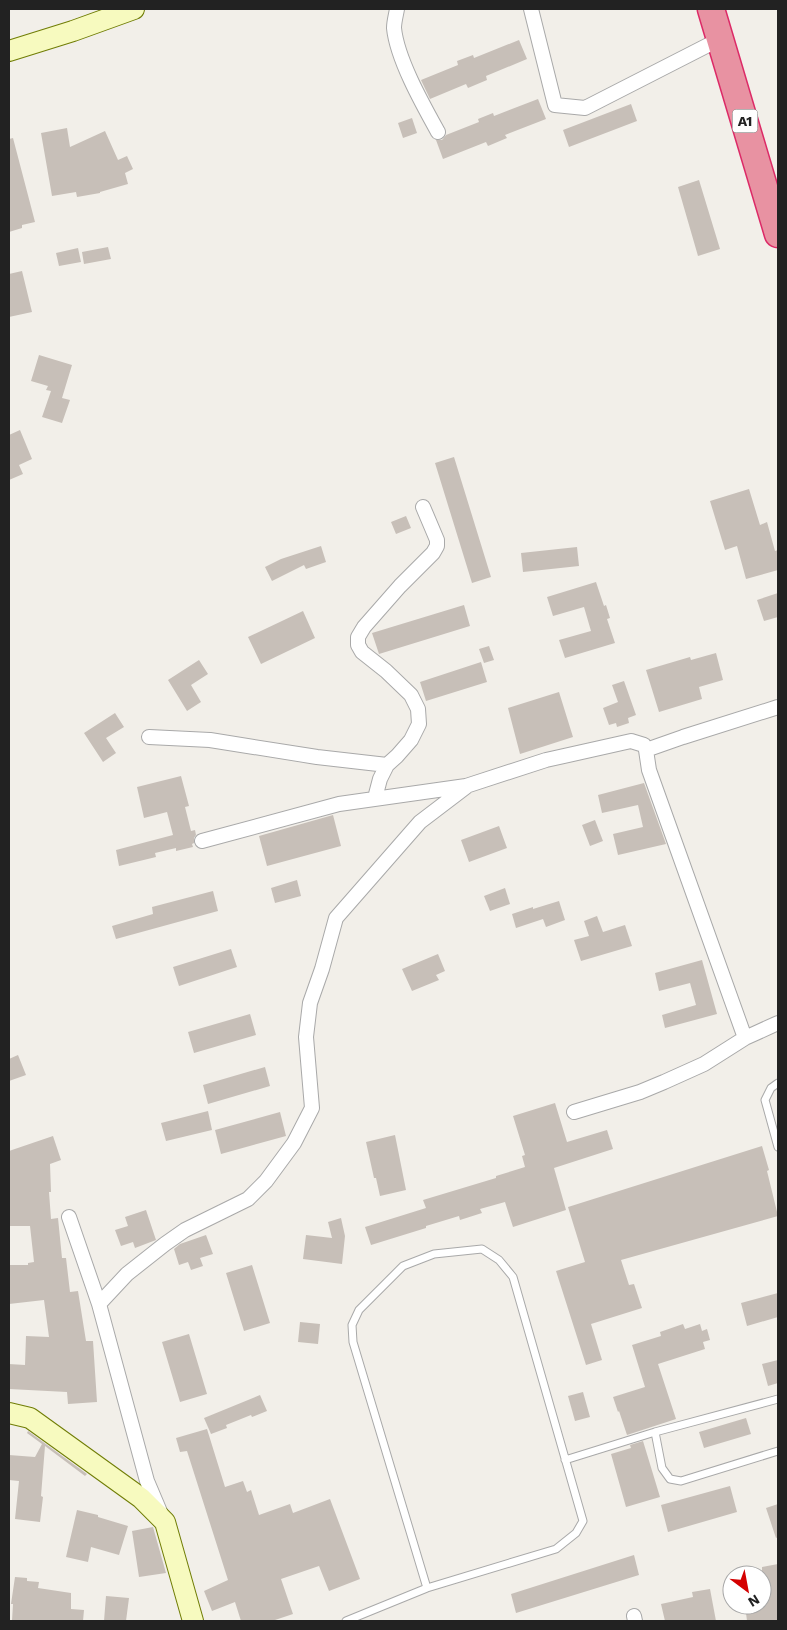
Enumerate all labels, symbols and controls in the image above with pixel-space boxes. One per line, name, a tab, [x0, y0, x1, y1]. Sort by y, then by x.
road number: A1	[732, 110, 758, 132]
north arrow	[722, 1565, 772, 1615]
text: N	[745, 1591, 763, 1611]

